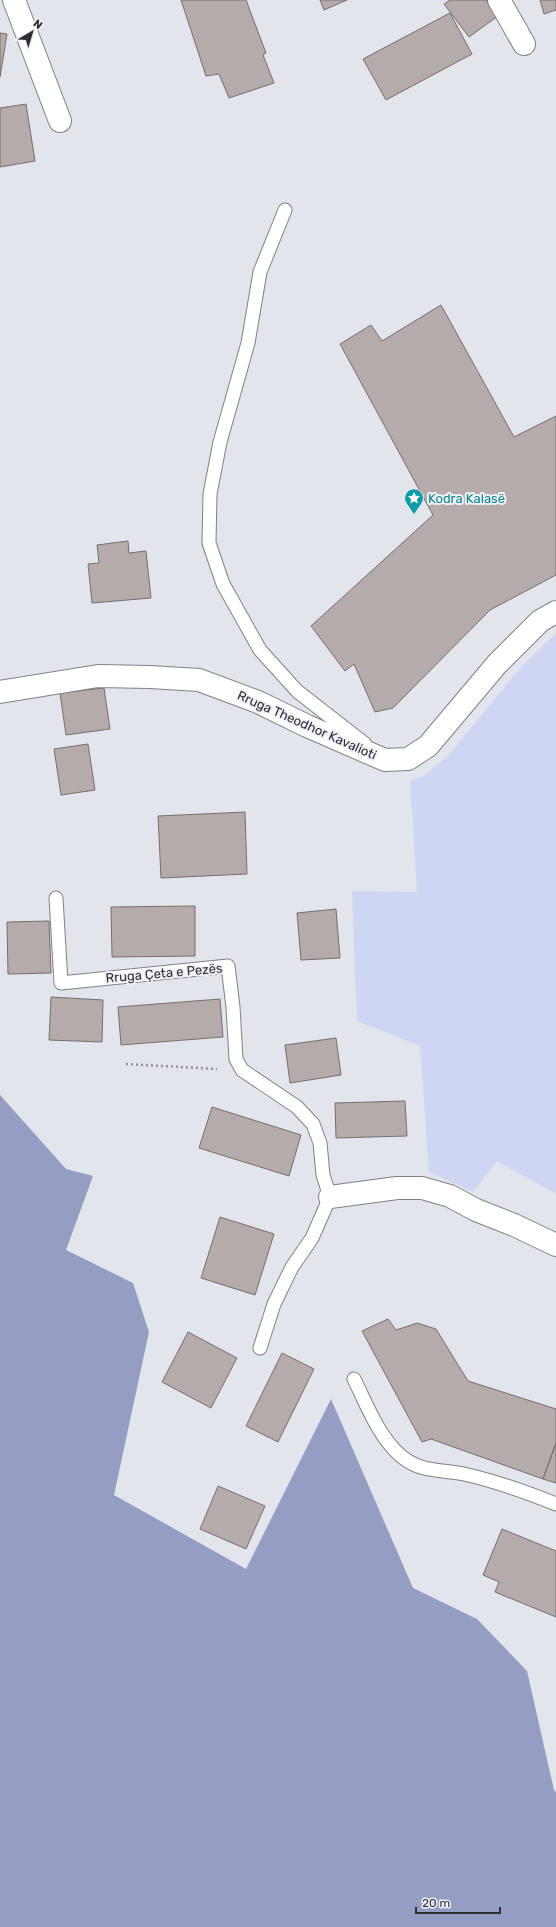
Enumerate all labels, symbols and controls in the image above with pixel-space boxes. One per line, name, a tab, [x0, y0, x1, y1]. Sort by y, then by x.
north arrow	[12, 12, 52, 52]
text: N	[31, 17, 45, 32]
place icon: Kodra Kalasë	[403, 487, 425, 515]
place label: Kodra Kalasë	[428, 491, 505, 506]
street label: Rruga Theodhor Kavalioti	[235, 687, 379, 763]
street label: Rruga Çeta e Pezës	[105, 960, 223, 987]
scale bar	[416, 1889, 500, 1915]
text: 20 m	[422, 1896, 450, 1910]

